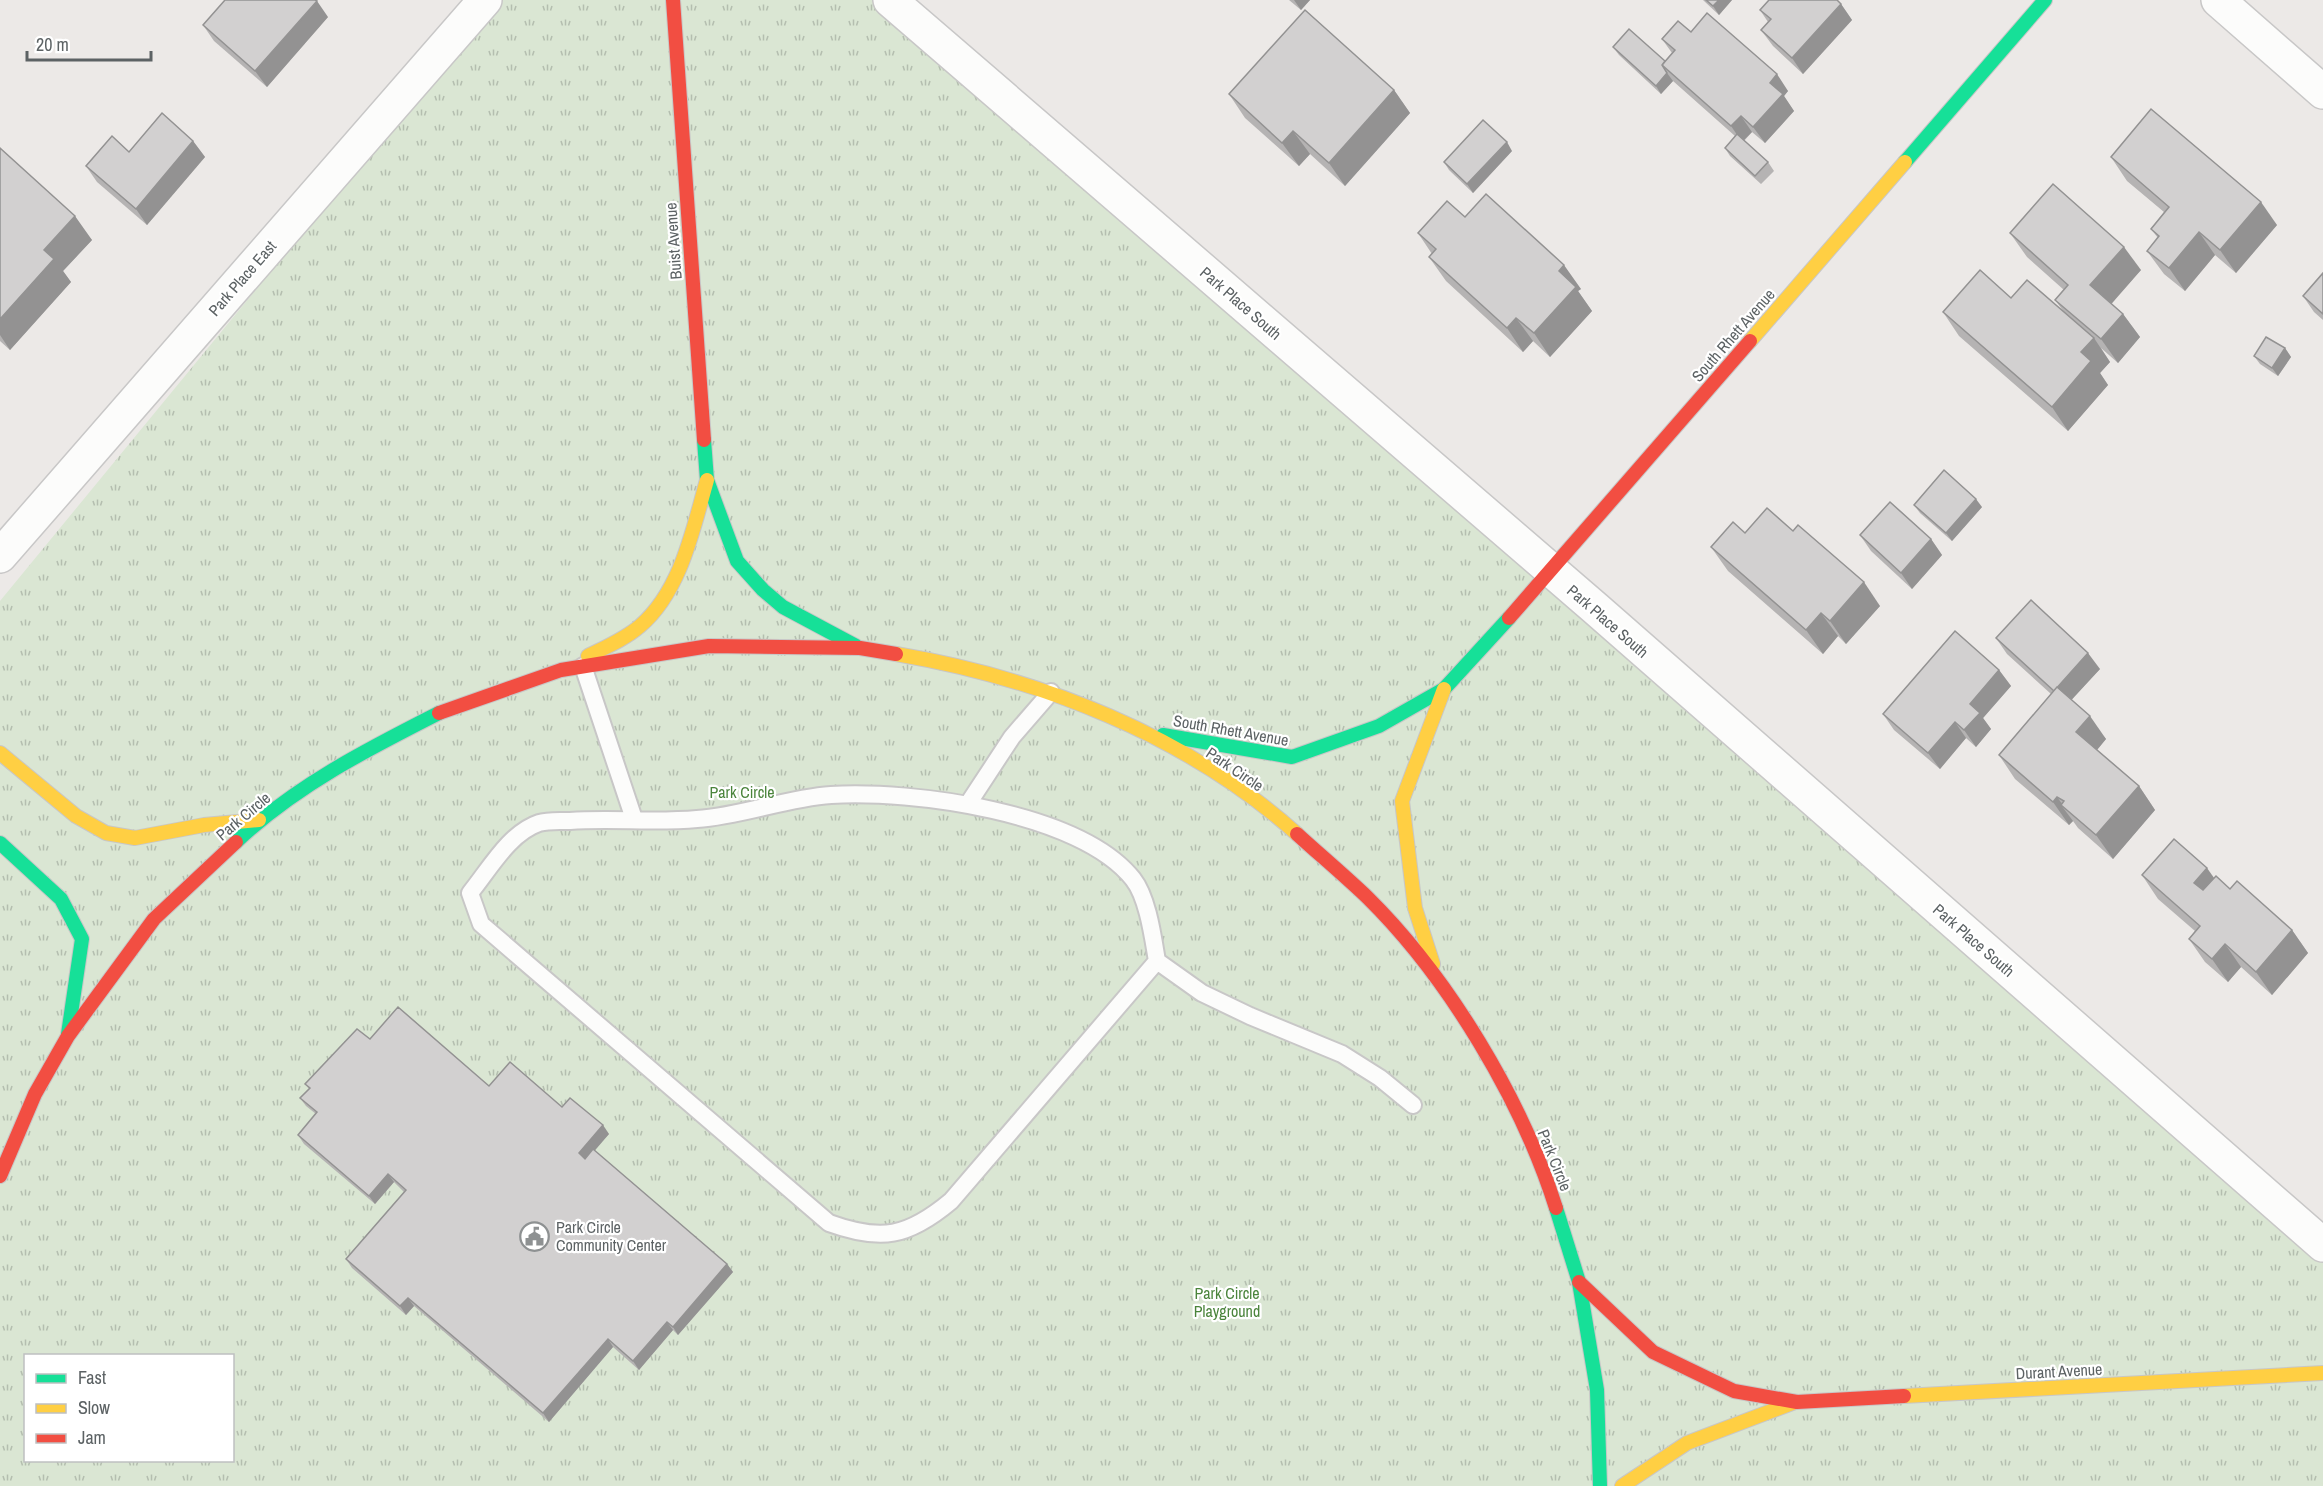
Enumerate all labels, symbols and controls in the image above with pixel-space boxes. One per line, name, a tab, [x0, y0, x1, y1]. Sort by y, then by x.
scale bar	[27, 24, 152, 62]
text: 20 m	[36, 32, 69, 57]
street label: Buist Avenue	[659, 202, 687, 280]
street label: Park Place East	[203, 235, 281, 320]
street label: Park Place South	[1196, 261, 1286, 345]
street label: South Rhett Avenue	[1686, 284, 1780, 386]
street label: Park Place South	[1563, 579, 1653, 663]
street label: South Rhett Avenue	[1172, 709, 1290, 751]
street label: Park Circle	[1202, 742, 1268, 796]
park label: Park Circle	[710, 781, 774, 803]
street label: Park Circle	[211, 787, 275, 845]
street label: Park Place South	[1929, 898, 2019, 982]
street label: Park Circle	[1533, 1126, 1577, 1194]
place label: Park Circle Community Center	[556, 1216, 667, 1256]
public building icon: Park Circle Community Center	[519, 1220, 551, 1252]
park label: Park Circle Playground	[1194, 1282, 1260, 1322]
legend	[24, 1354, 234, 1462]
street label: Durant Avenue	[2015, 1358, 2103, 1384]
text: Fast	[78, 1365, 106, 1390]
text: Slow	[78, 1395, 110, 1420]
text: Jam	[78, 1425, 106, 1450]

